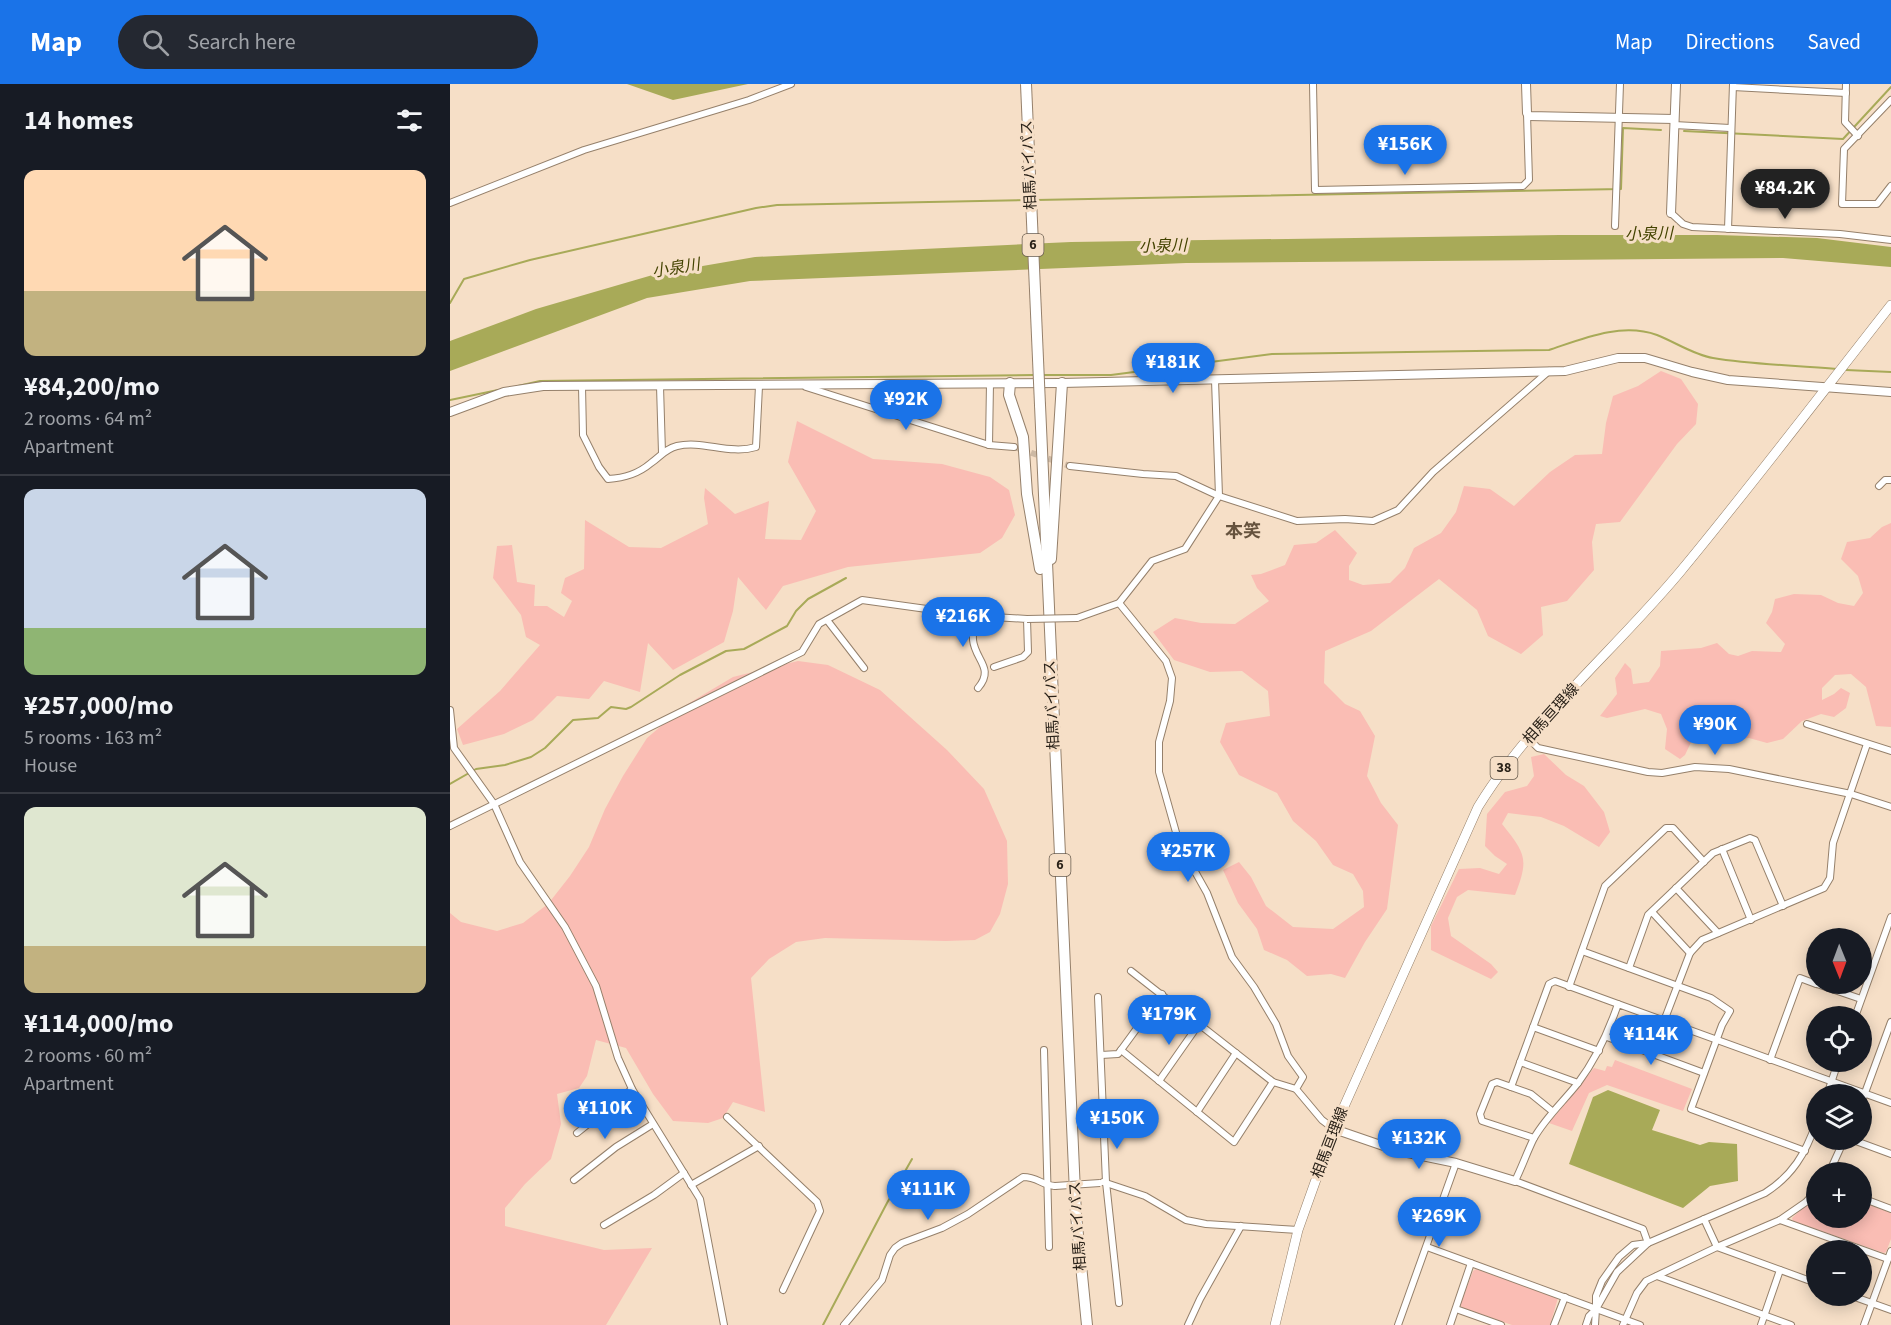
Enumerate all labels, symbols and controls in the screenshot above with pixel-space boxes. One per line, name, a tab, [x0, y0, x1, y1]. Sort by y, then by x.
search box	[118, 15, 538, 69]
text: Map	[30, 22, 82, 62]
icon: search	[139, 26, 172, 59]
text: Search here	[187, 26, 296, 58]
text: Map	[1615, 27, 1653, 57]
text: Directions	[1686, 27, 1774, 57]
text: Saved	[1807, 27, 1861, 57]
text: 14 homes	[24, 102, 133, 139]
icon: filters	[393, 104, 426, 137]
street label: 相馬バイパス	[1016, 120, 1042, 210]
pin: ¥156K	[1363, 125, 1447, 176]
text: ¥156K	[1378, 130, 1432, 158]
pin: ¥84.2K	[1736, 169, 1834, 220]
text: ¥84.2K	[1755, 174, 1815, 202]
icon: home	[171, 209, 279, 317]
water label: 小泉川	[1625, 223, 1675, 245]
road number: 6	[1022, 234, 1044, 256]
water label: 小泉川	[1139, 235, 1189, 257]
water label: 小泉川	[651, 253, 703, 283]
pin: ¥181K	[1131, 343, 1215, 394]
text: ¥181K	[1146, 348, 1200, 376]
text: ¥84,200/mo	[24, 368, 160, 405]
pin: ¥92K	[870, 380, 942, 431]
text: ¥92K	[884, 385, 928, 413]
text: 2 rooms · 64 m²	[24, 405, 152, 433]
text: Apartment	[24, 433, 114, 461]
district label: 本笑	[1225, 519, 1261, 544]
icon: home	[171, 528, 279, 636]
pin: ¥216K	[921, 597, 1005, 648]
text: ¥216K	[936, 602, 990, 630]
street label: 相馬バイパス	[1039, 660, 1065, 750]
street label: 相馬亘理線	[1518, 679, 1584, 749]
text: ¥257,000/mo	[24, 687, 173, 724]
pin: ¥90K	[1679, 705, 1751, 756]
text: ¥90K	[1693, 710, 1737, 738]
text: 5 rooms · 163 m²	[24, 724, 162, 752]
text: House	[24, 752, 77, 780]
road number: 38	[1490, 757, 1518, 779]
pin: ¥257K	[1146, 832, 1230, 883]
text: ¥257K	[1161, 837, 1215, 865]
icon: home	[171, 846, 279, 954]
road number: 6	[1050, 854, 1070, 876]
north arrow	[1806, 928, 1872, 994]
map controls	[1806, 928, 1872, 1306]
pin: ¥179K	[1127, 995, 1211, 1046]
text: ¥179K	[1142, 1000, 1196, 1028]
text: ¥114,000/mo	[24, 1005, 173, 1042]
button: locate	[1806, 1006, 1872, 1072]
pin: ¥114K	[1609, 1015, 1693, 1066]
text: ¥114K	[1624, 1020, 1678, 1048]
text: 2 rooms · 60 m²	[24, 1042, 152, 1070]
text: Apartment	[24, 1070, 114, 1098]
button: layers	[1806, 1084, 1872, 1150]
pin: ¥110K	[563, 1089, 647, 1140]
text: ¥110K	[578, 1094, 632, 1122]
pin: ¥150K	[1075, 1099, 1159, 1150]
text: ¥150K	[1090, 1104, 1144, 1132]
street label: 相馬亘理線	[1307, 1104, 1353, 1182]
pin: ¥132K	[1377, 1119, 1461, 1170]
text: ¥132K	[1392, 1124, 1446, 1152]
button: +	[1806, 1162, 1872, 1228]
pin: ¥111K	[886, 1170, 970, 1221]
text: ¥111K	[901, 1175, 955, 1203]
street label: 相馬バイパス	[1064, 1181, 1092, 1271]
pin: ¥269K	[1397, 1197, 1481, 1248]
text: ¥269K	[1412, 1202, 1466, 1230]
button: −	[1806, 1240, 1872, 1306]

